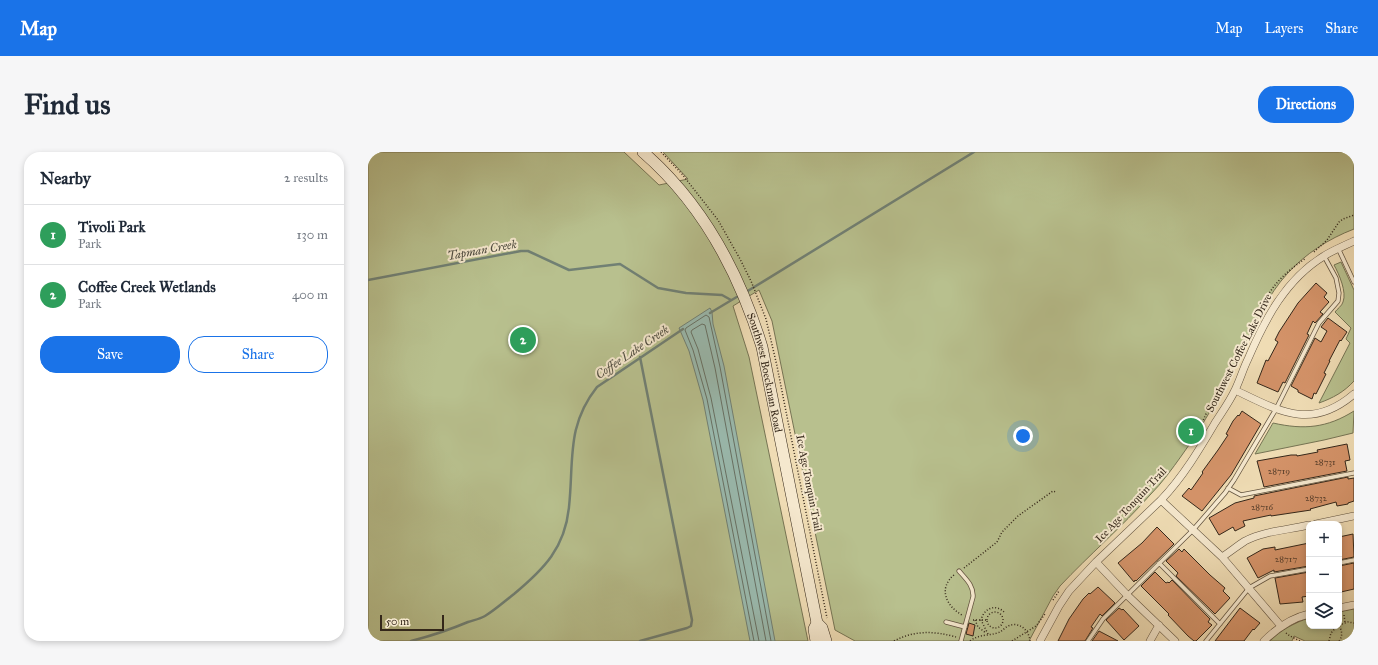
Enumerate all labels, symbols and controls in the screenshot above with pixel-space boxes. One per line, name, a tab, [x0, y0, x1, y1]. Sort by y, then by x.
text: Map	[20, 17, 57, 40]
text: Map	[1215, 20, 1243, 37]
text: Layers	[1265, 20, 1303, 37]
text: Share	[1325, 20, 1358, 37]
button: Directions	[1258, 86, 1354, 123]
text: Find us	[24, 87, 110, 122]
text: Nearby	[40, 168, 91, 189]
text: 2 results	[284, 170, 328, 186]
text: Tivoli Park	[78, 218, 145, 236]
text: 1	[50, 227, 56, 243]
text: 130 m	[296, 227, 328, 243]
text: Park	[78, 236, 102, 252]
water label: Tapman Creek	[446, 237, 519, 264]
text: Coffee Creek Wetlands	[78, 278, 216, 296]
text: 2	[50, 287, 56, 303]
text: 400 m	[292, 287, 328, 303]
street label: Southwest Coffee Lake Drive	[1203, 291, 1275, 414]
text: Park	[78, 296, 102, 312]
street label: Southwest Boeckman Road	[744, 311, 785, 434]
water label: Coffee Lake Creek	[593, 322, 672, 382]
pin: 2	[510, 325, 536, 355]
button: Save	[40, 336, 180, 373]
button: Share	[188, 336, 328, 373]
pin: 1	[1178, 416, 1204, 446]
your location	[1013, 426, 1033, 446]
street label: Ice Age Tonquin Trail	[792, 434, 825, 533]
house number: 28731	[1314, 456, 1336, 467]
street label: Ice Age Tonquin Trail	[1093, 465, 1170, 546]
house number: 28719	[1268, 465, 1290, 476]
house number: 28732	[1305, 492, 1328, 503]
house number: 28716	[1251, 501, 1273, 512]
map controls	[1306, 521, 1342, 629]
button: +	[1306, 521, 1342, 557]
house number: 28717	[1275, 553, 1297, 564]
button: −	[1306, 557, 1342, 593]
button: layers	[1306, 593, 1342, 629]
scale bar	[380, 613, 444, 632]
text: 50 m	[386, 615, 409, 628]

